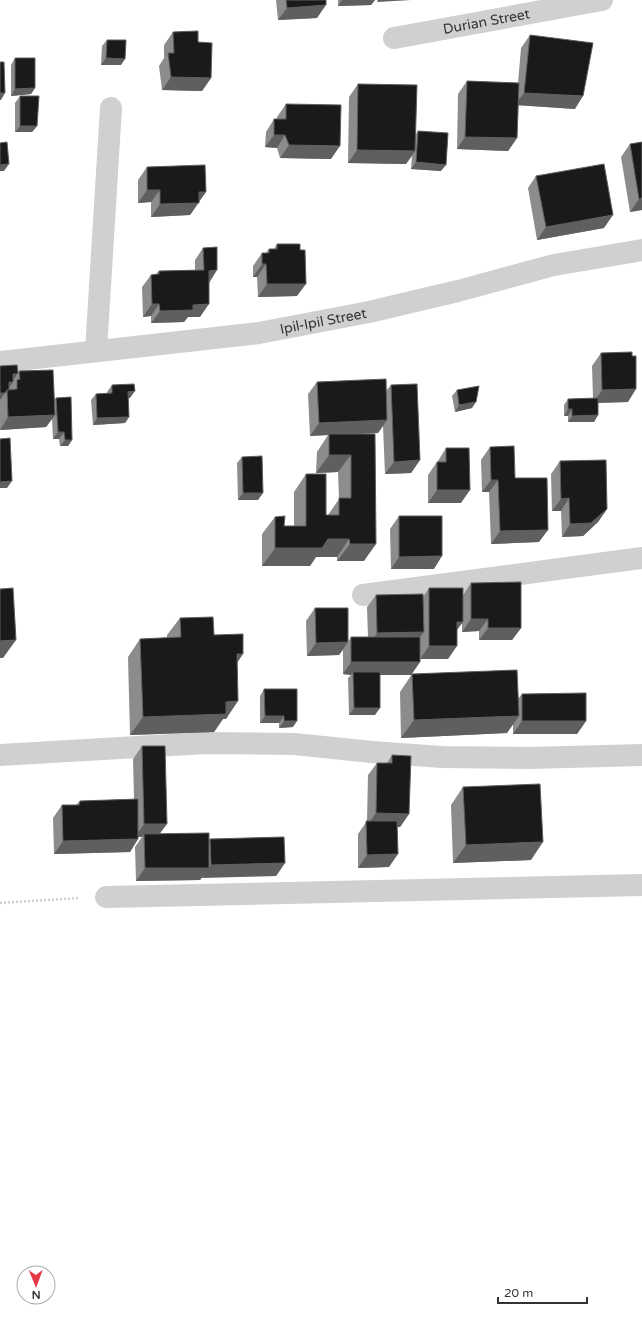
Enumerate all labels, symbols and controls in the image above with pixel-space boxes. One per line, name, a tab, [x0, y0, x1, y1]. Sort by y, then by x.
street label: Durian Street	[442, 5, 532, 37]
street label: Ipil-Ipil Street	[278, 304, 369, 337]
north arrow	[16, 1265, 56, 1305]
scale bar	[498, 1279, 587, 1305]
text: 20 m	[504, 1286, 533, 1300]
text: N	[32, 1288, 41, 1301]

